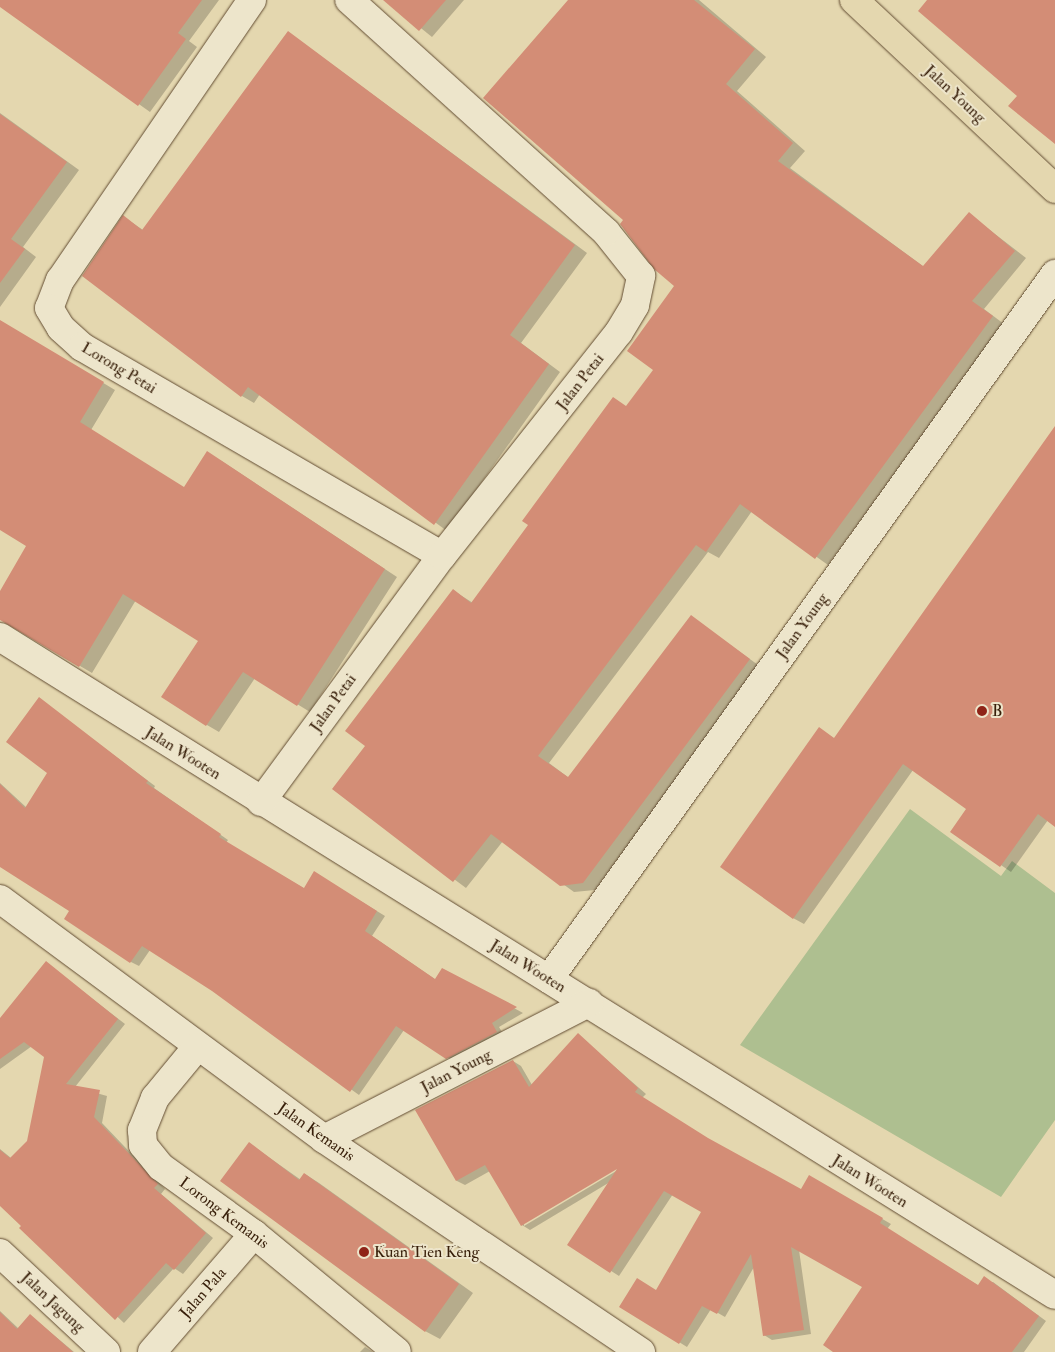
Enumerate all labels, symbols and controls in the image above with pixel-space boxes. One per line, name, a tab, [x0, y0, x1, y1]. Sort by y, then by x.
street label: Jalan Young	[920, 61, 990, 127]
street label: Lorong Petai	[78, 338, 160, 398]
street label: Jalan Petai	[552, 350, 608, 414]
street label: Jalan Young	[772, 589, 832, 663]
street label: Jalan Petai	[306, 670, 360, 736]
place label: B	[992, 701, 1002, 721]
marker: B	[976, 705, 988, 717]
street label: Jalan Wooten	[142, 722, 224, 784]
street label: Jalan Wooten	[487, 935, 569, 997]
street label: Jalan Young	[418, 1045, 494, 1097]
street label: Jalan Kemanis	[274, 1098, 358, 1166]
street label: Jalan Wooten	[829, 1150, 911, 1212]
street label: Lorong Kemanis	[175, 1173, 273, 1253]
place label: Kuan Tien Keng	[374, 1242, 479, 1262]
marker: Kuan Tien Keng	[358, 1246, 370, 1258]
street label: Jalan Pala	[176, 1264, 230, 1322]
street label: Jalan Jagung	[17, 1268, 89, 1336]

